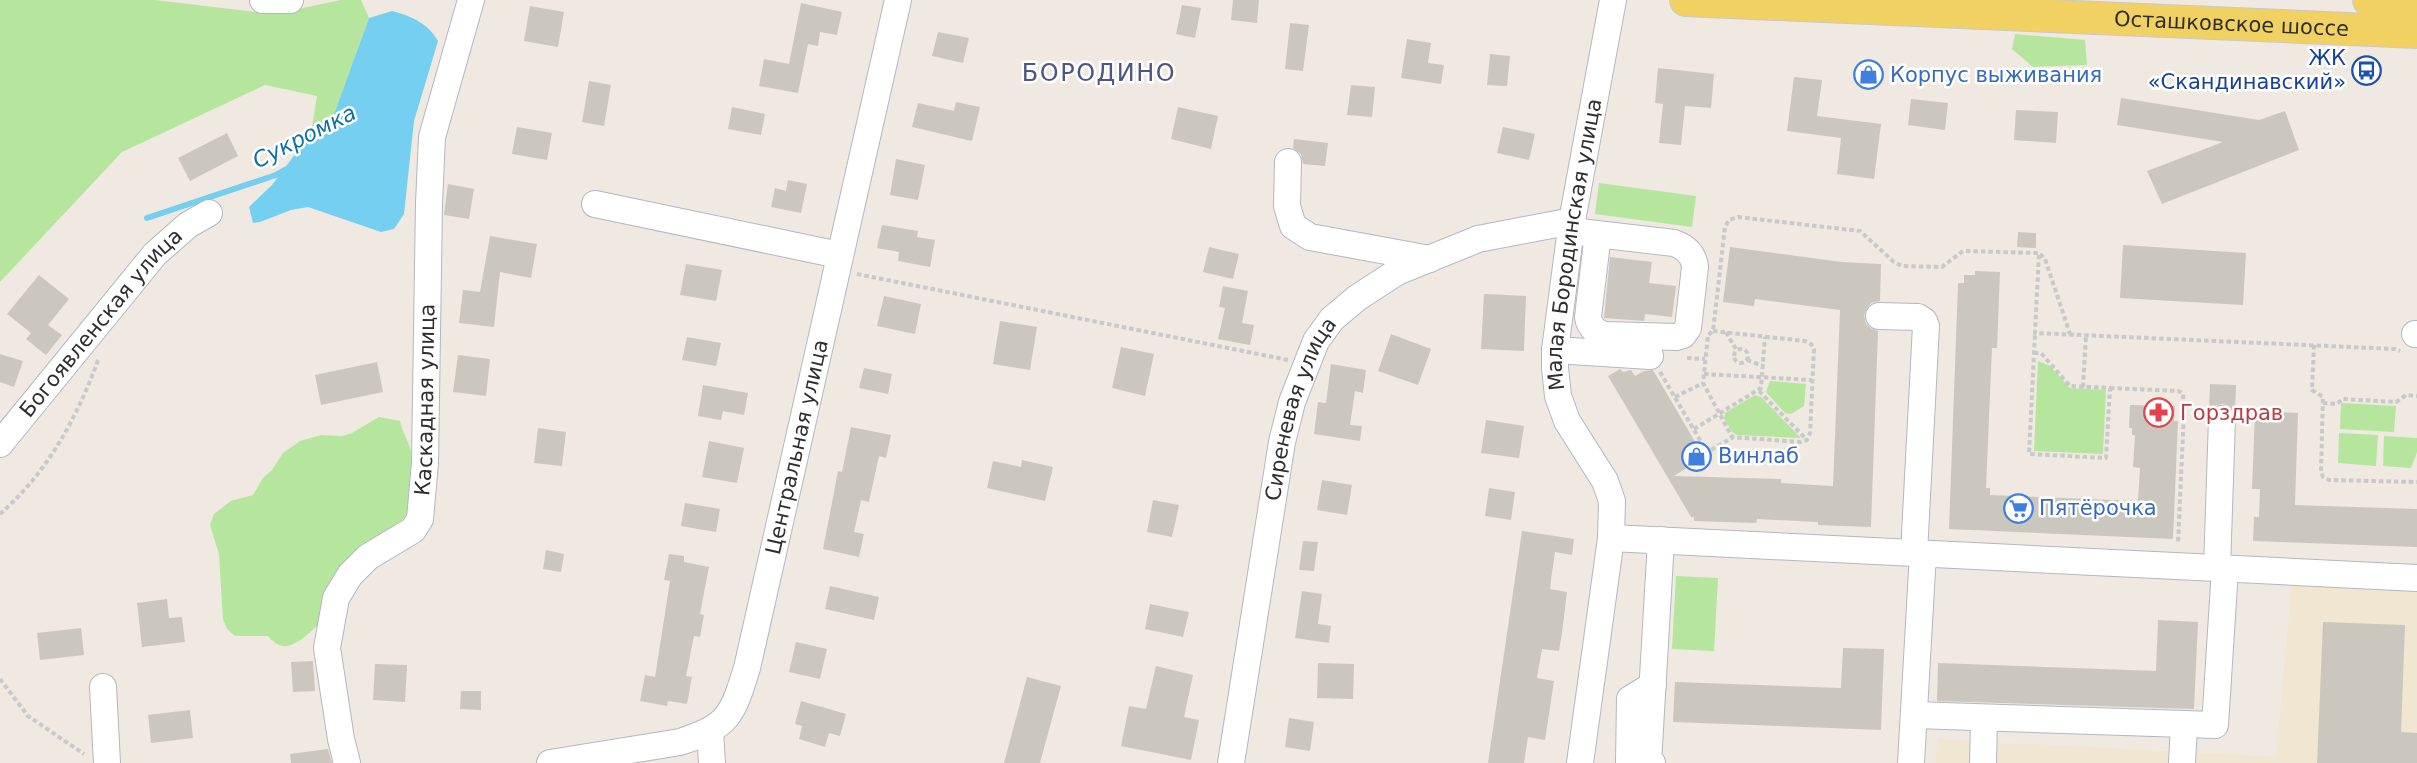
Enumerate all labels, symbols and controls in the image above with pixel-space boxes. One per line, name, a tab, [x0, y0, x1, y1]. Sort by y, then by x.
street label: Осташковское шоссе	[2113, 7, 2349, 41]
place label: ЖК «Скандинавский»	[2148, 46, 2346, 94]
bus stop icon: ЖК «Скандинавский»	[2351, 54, 2383, 86]
district label: БОРОДИНО	[1022, 59, 1176, 87]
shop icon: Корпус выживания	[1853, 59, 1885, 91]
place label: Корпус выживания	[1890, 63, 2102, 87]
street label: Малая Бородинская улица	[1543, 97, 1606, 392]
water label: Сукромка	[248, 100, 360, 173]
street label: Богоявленская улица	[15, 224, 187, 422]
street label: Каскадная улица	[410, 304, 439, 497]
street label: Сиреневая улица	[1261, 313, 1341, 502]
street label: Центральная улица	[761, 337, 833, 557]
pharmacy icon: Горздрав	[2143, 397, 2175, 429]
place label: Горздрав	[2180, 401, 2283, 425]
shop icon: Винлаб	[1681, 440, 1713, 472]
place label: Винлаб	[1718, 444, 1799, 468]
supermarket icon: Пятёрочка	[2002, 492, 2034, 524]
place label: Пятёрочка	[2039, 496, 2157, 520]

